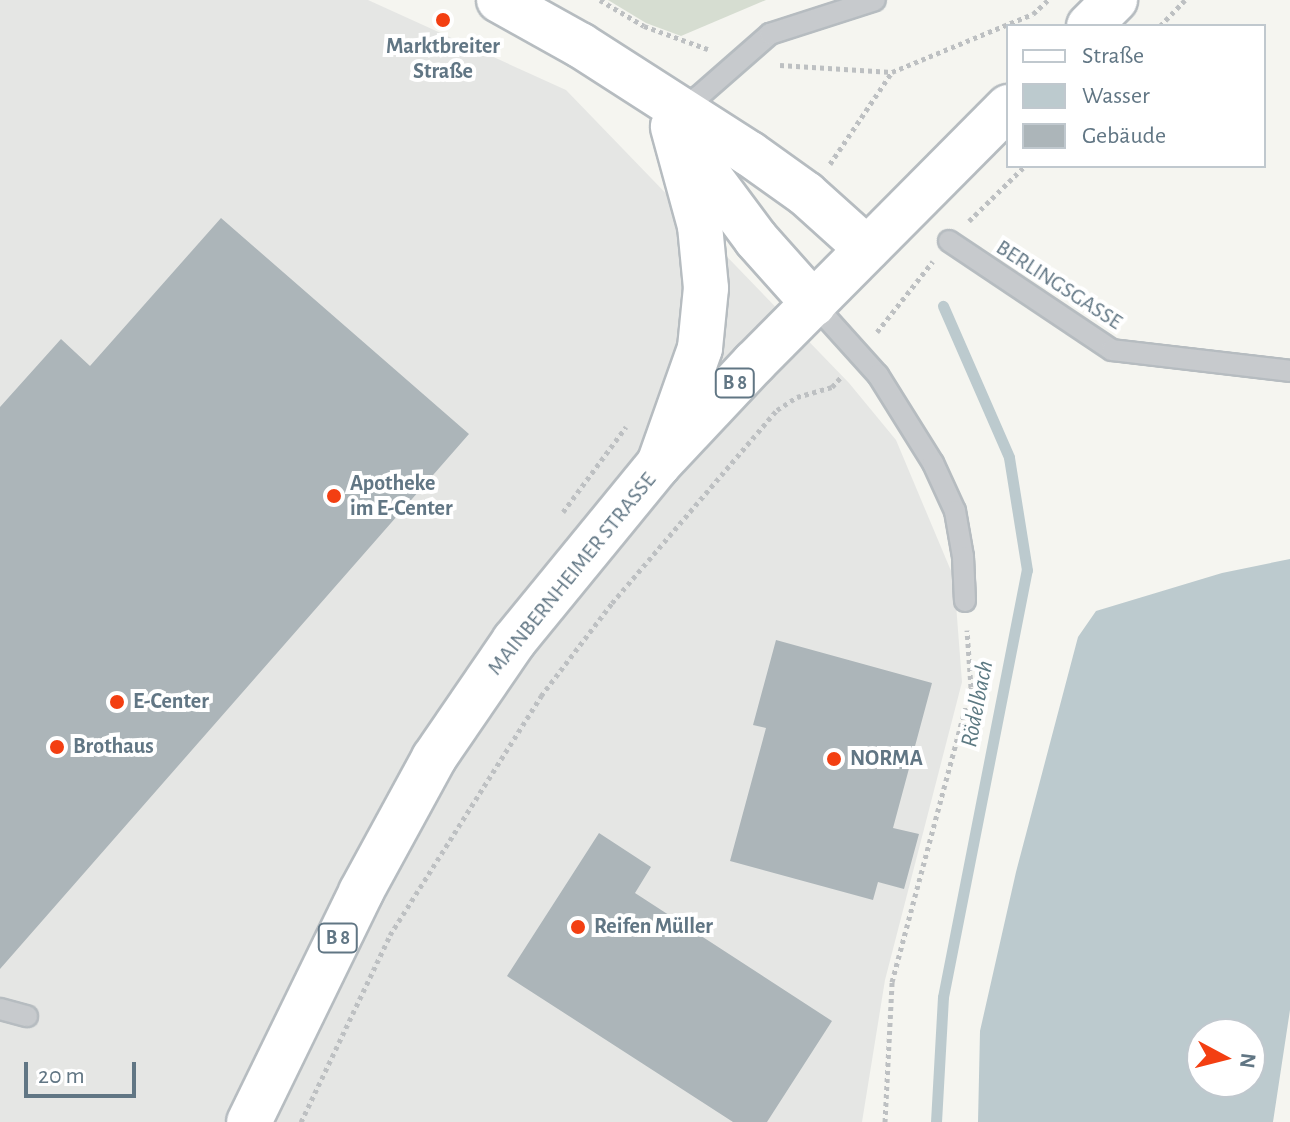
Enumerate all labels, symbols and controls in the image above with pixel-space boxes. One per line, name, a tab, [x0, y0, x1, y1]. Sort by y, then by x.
marker: Marktbreiter Straße	[434, 11, 452, 29]
legend	[1006, 24, 1266, 168]
place label: Marktbreiter Straße	[386, 33, 500, 84]
text: Straße	[1082, 44, 1144, 68]
text: Wasser	[1082, 84, 1150, 108]
text: Gebäude	[1082, 124, 1166, 148]
street label: BERLINGSGASSE	[991, 234, 1127, 336]
road number: B 8	[713, 367, 757, 399]
street label: MAINBERNHEIMER STRASSE	[482, 467, 662, 681]
place label: Apotheke im E-Center	[350, 470, 453, 522]
marker: Apotheke im E-Center	[325, 487, 343, 505]
water label: Rödelbach	[955, 658, 1001, 750]
place label: E-Center	[133, 689, 209, 715]
marker: E-Center	[108, 693, 126, 711]
place label: Brothaus	[73, 734, 154, 760]
marker: Brothaus	[48, 738, 66, 756]
place label: NORMA	[850, 746, 923, 772]
marker: NORMA	[825, 750, 843, 768]
place label: Reifen Müller	[594, 914, 713, 940]
marker: Reifen Müller	[569, 918, 587, 936]
road number: B 8	[316, 922, 360, 954]
north arrow	[1186, 1018, 1266, 1098]
scale bar	[28, 1046, 140, 1096]
text: N	[1236, 1052, 1260, 1070]
text: 20 m	[38, 1064, 85, 1088]

